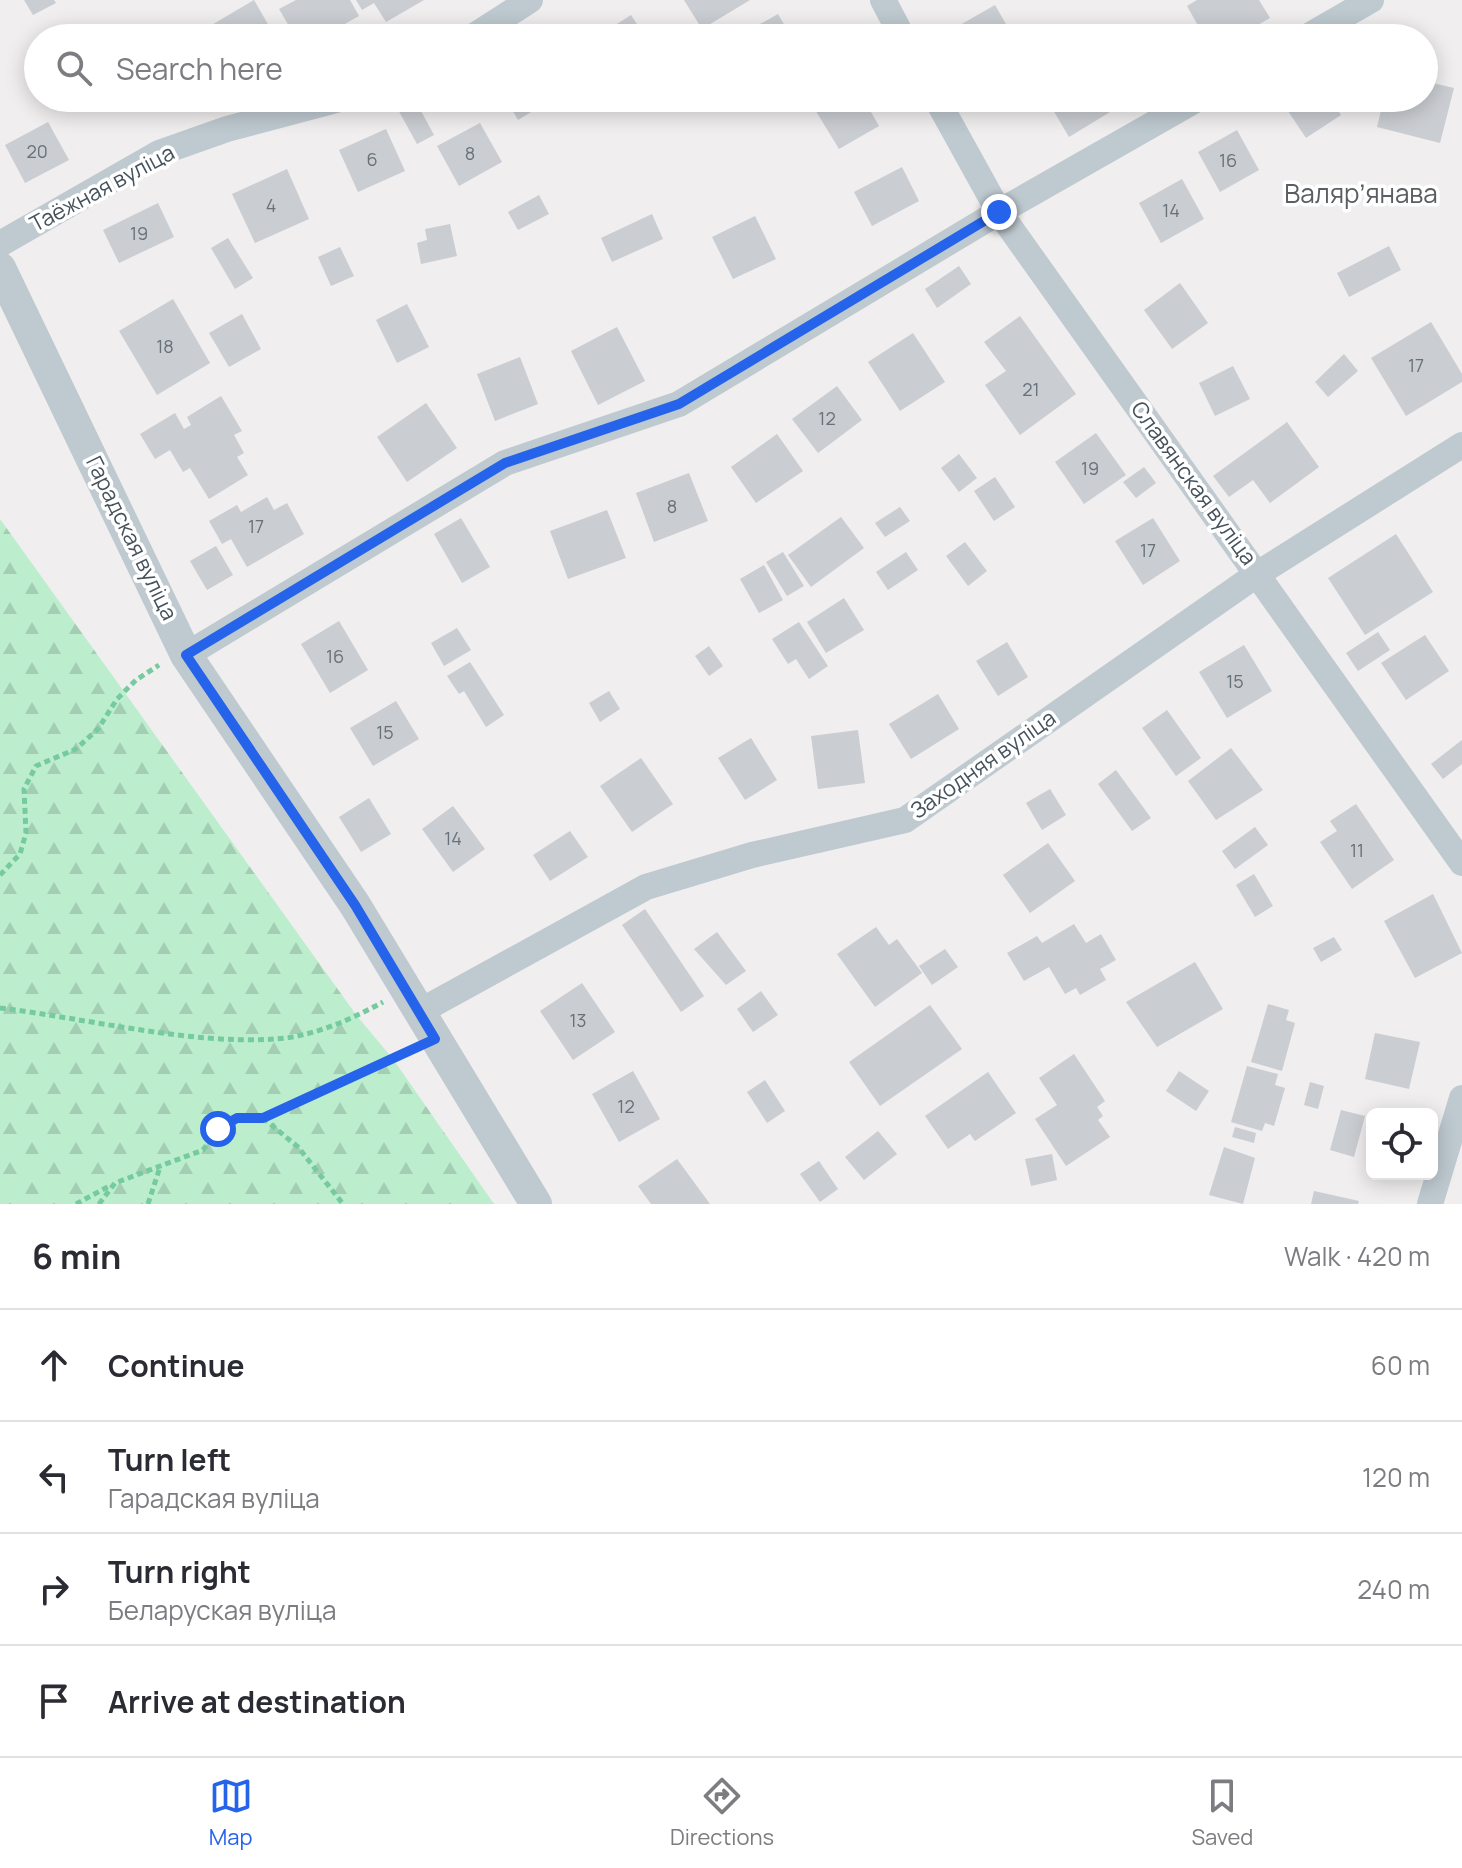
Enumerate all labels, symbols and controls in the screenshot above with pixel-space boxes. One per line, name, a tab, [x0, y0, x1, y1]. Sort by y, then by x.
search box	[24, 24, 1438, 112]
icon: search	[52, 46, 96, 90]
text: Search here	[116, 48, 283, 89]
street label: Таёжная вуліца	[24, 137, 180, 239]
house number: 20	[26, 139, 48, 163]
house number: 8	[465, 141, 475, 165]
house number: 6	[366, 147, 378, 171]
house number: 16	[1219, 148, 1237, 172]
district label: Валярʼянава	[1284, 175, 1438, 211]
house number: 4	[266, 193, 276, 217]
route end	[981, 194, 1017, 230]
house number: 14	[1162, 198, 1180, 222]
house number: 19	[130, 221, 148, 245]
house number: 18	[156, 334, 174, 358]
house number: 17	[1408, 353, 1424, 377]
house number: 21	[1022, 377, 1040, 401]
street label: Славянская вуліца	[1124, 395, 1264, 571]
house number: 12	[818, 406, 836, 430]
street label: Гарадская вуліца	[79, 451, 185, 625]
house number: 19	[1081, 456, 1099, 480]
house number: 8	[667, 494, 677, 518]
house number: 17	[248, 514, 264, 538]
house number: 17	[1140, 538, 1156, 562]
house number: 16	[326, 644, 344, 668]
house number: 15	[1226, 669, 1244, 693]
street label: Заходняя вуліца	[904, 703, 1062, 825]
house number: 15	[376, 720, 394, 744]
house number: 14	[444, 826, 462, 850]
house number: 11	[1350, 838, 1364, 862]
house number: 13	[570, 1008, 586, 1032]
house number: 12	[617, 1094, 635, 1118]
map controls	[1366, 1108, 1438, 1180]
button: locate	[1366, 1108, 1438, 1180]
route start	[200, 1111, 236, 1147]
text: 6 min	[32, 1233, 121, 1279]
text: Walk · 420 m	[1284, 1238, 1430, 1274]
icon: ahead	[32, 1343, 76, 1387]
text: Continue	[108, 1345, 244, 1386]
text: 60 m	[1371, 1347, 1430, 1383]
text: Turn left	[108, 1439, 231, 1480]
icon: left	[32, 1455, 76, 1499]
text: 120 m	[1362, 1459, 1430, 1495]
text: Гарадская вуліца	[108, 1480, 320, 1516]
text: Turn right	[108, 1551, 251, 1592]
icon: right	[32, 1567, 76, 1611]
text: 240 m	[1357, 1571, 1430, 1607]
text: Беларуская вуліца	[108, 1592, 336, 1628]
icon: arrive	[32, 1679, 76, 1723]
text: Arrive at destination	[108, 1681, 406, 1722]
tab: Map	[209, 1774, 253, 1852]
tab: Directions	[670, 1774, 774, 1852]
tab: Saved	[1191, 1774, 1253, 1852]

